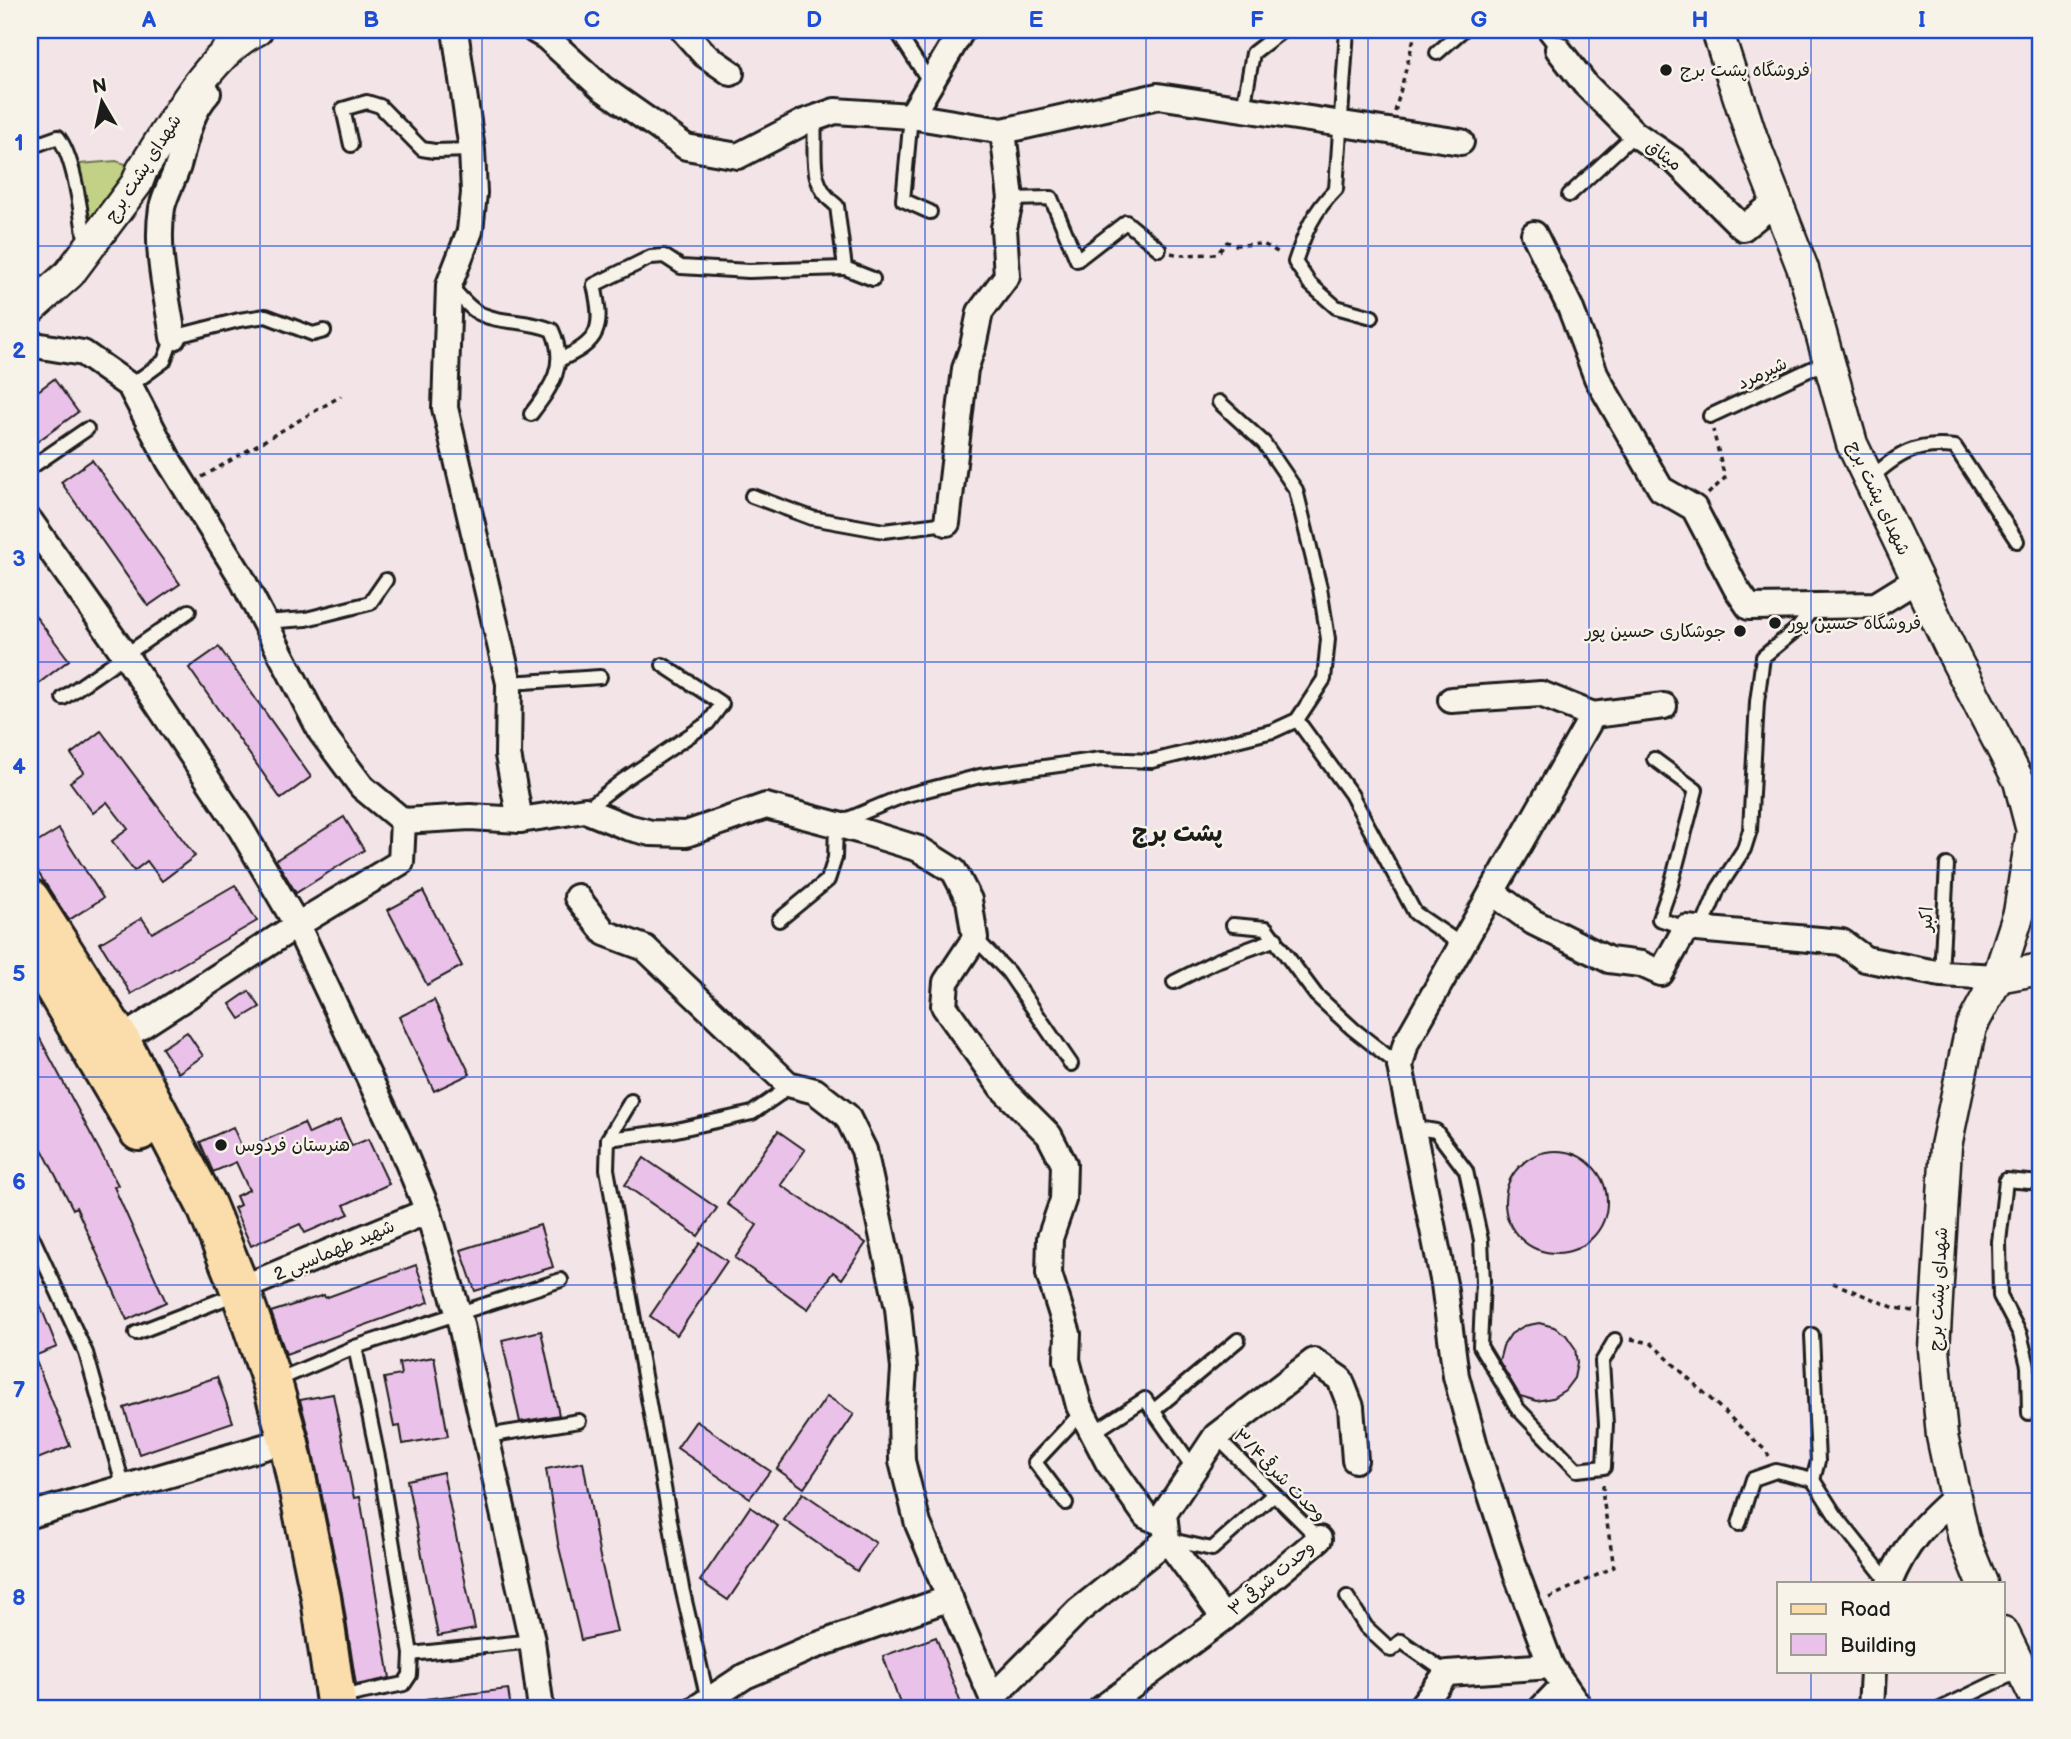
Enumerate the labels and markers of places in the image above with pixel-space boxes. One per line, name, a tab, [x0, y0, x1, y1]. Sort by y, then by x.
place label: فروشگاه پشت برج	[1680, 60, 1810, 82]
marker: فروشگاه پشت برج	[1658, 62, 1674, 78]
place label: فروشگاه حسین پور	[1787, 613, 1921, 635]
marker: فروشگاه حسین پور	[1767, 615, 1783, 631]
place label: جوشکاری حسین پور	[1583, 621, 1726, 643]
marker: جوشکاری حسین پور	[1732, 623, 1748, 639]
place label: هنرستان فردوس	[235, 1135, 350, 1156]
marker: هنرستان فردوس	[213, 1137, 229, 1153]

